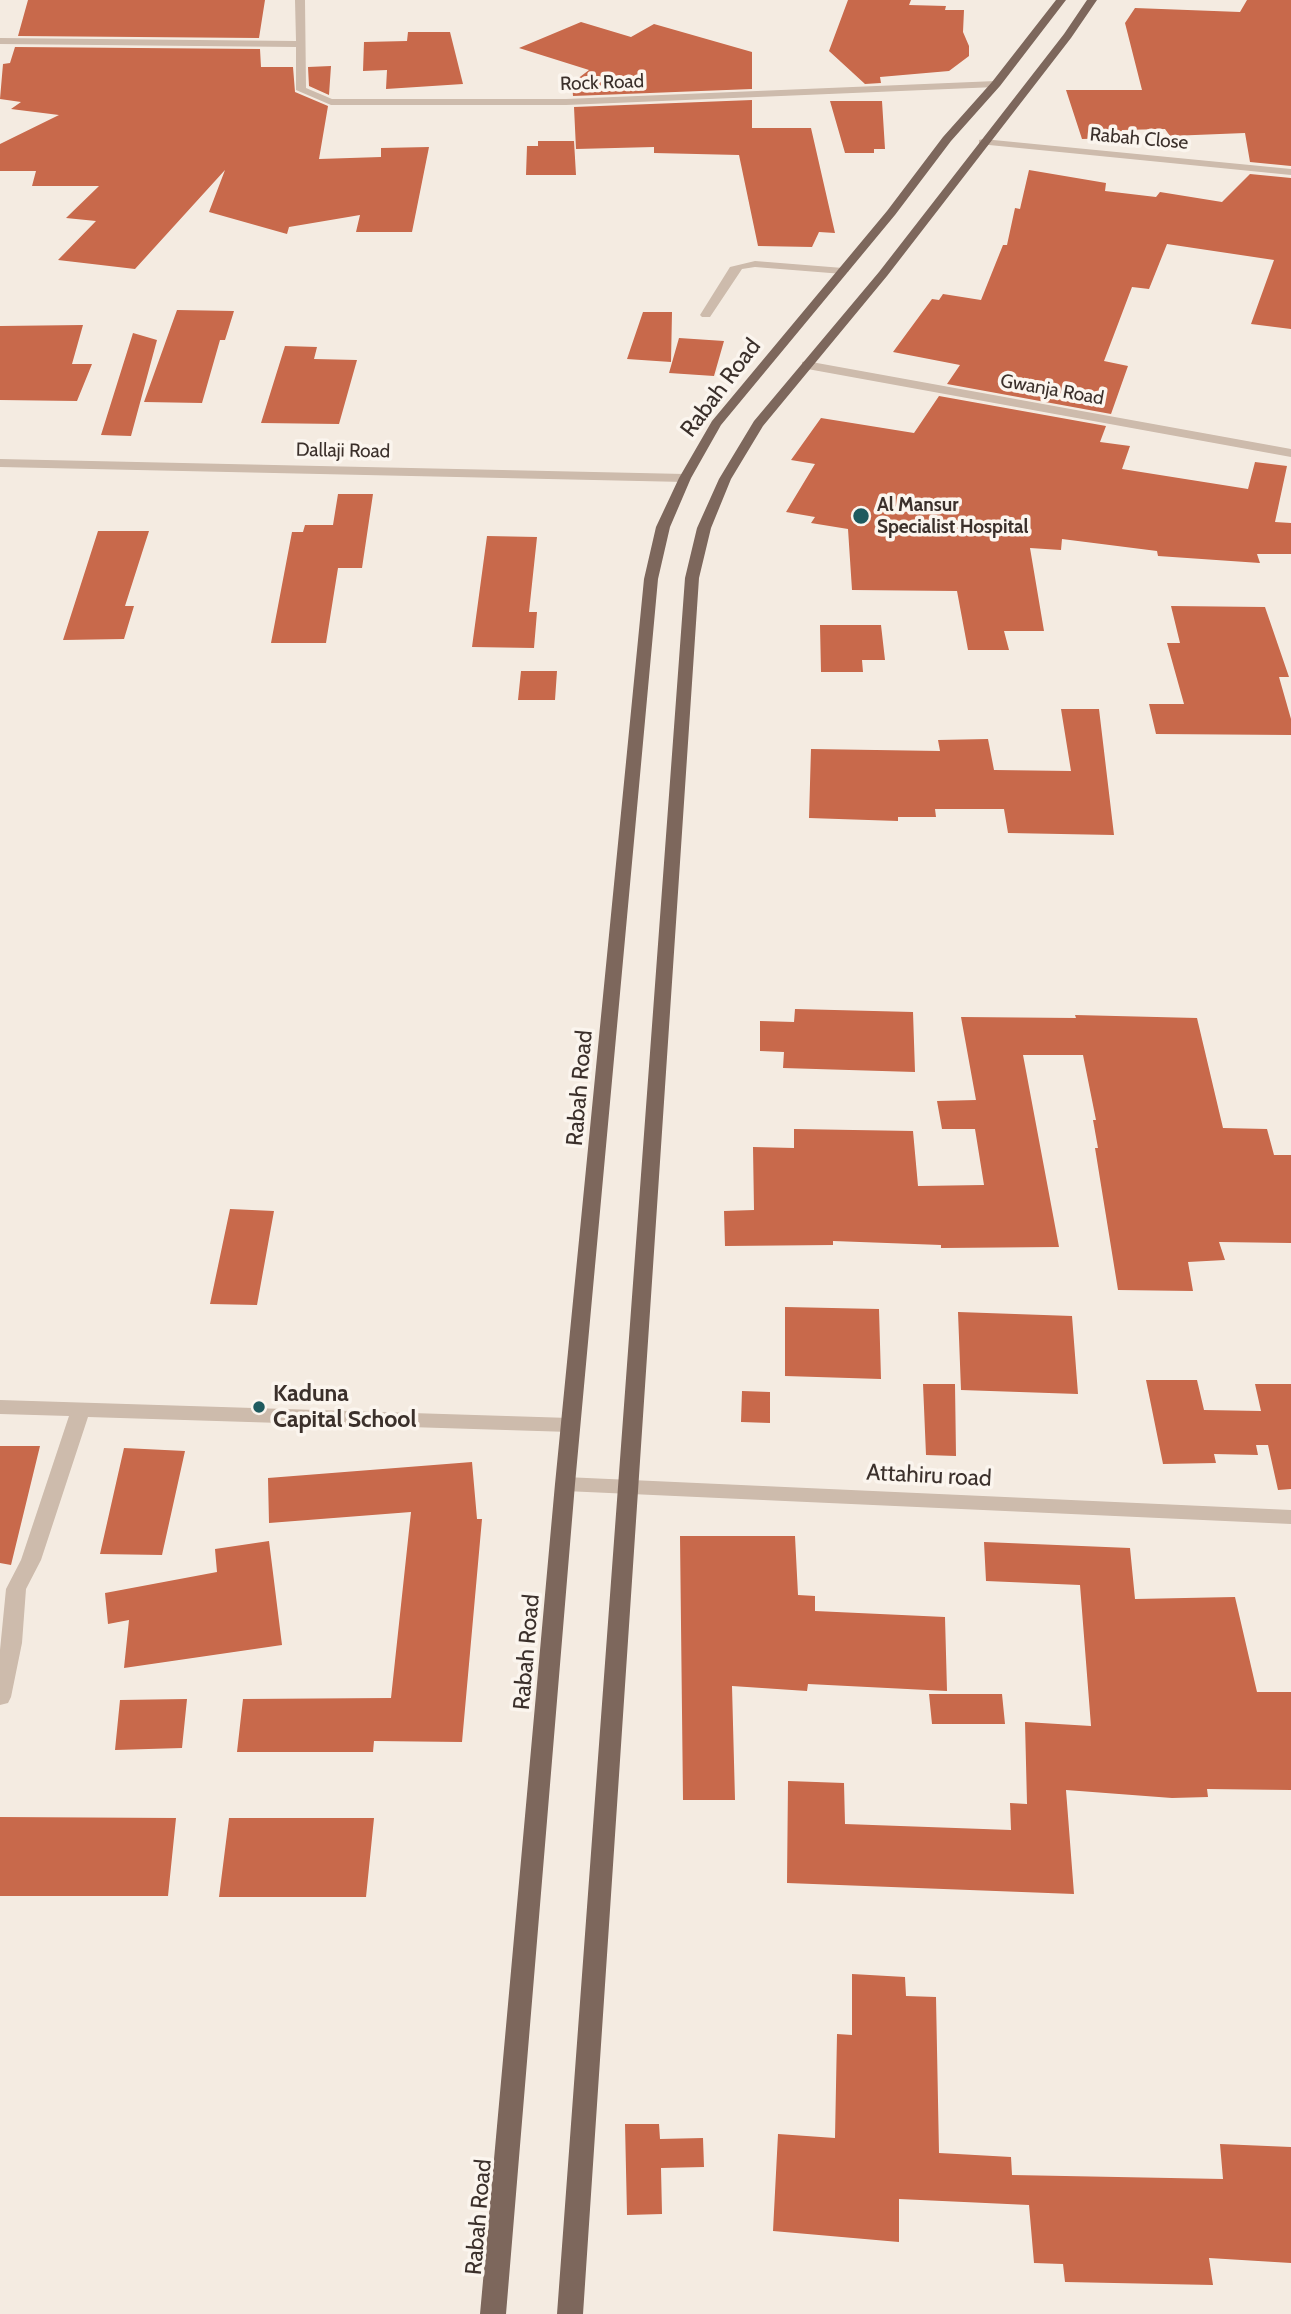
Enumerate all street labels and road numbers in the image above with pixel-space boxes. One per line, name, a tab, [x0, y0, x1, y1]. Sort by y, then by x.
street label: Rock Road	[560, 70, 644, 96]
street label: Rabah Close	[1089, 123, 1189, 155]
street label: Rabah Road	[675, 333, 767, 443]
street label: Gwanja Road	[998, 370, 1106, 410]
street label: Dallaji Road	[296, 439, 390, 463]
street label: Rabah Road	[561, 1029, 599, 1147]
street label: Attahiru road	[866, 1459, 992, 1493]
street label: Rabah Road	[508, 1593, 546, 1711]
street label: Rabah Road	[460, 2158, 498, 2276]

